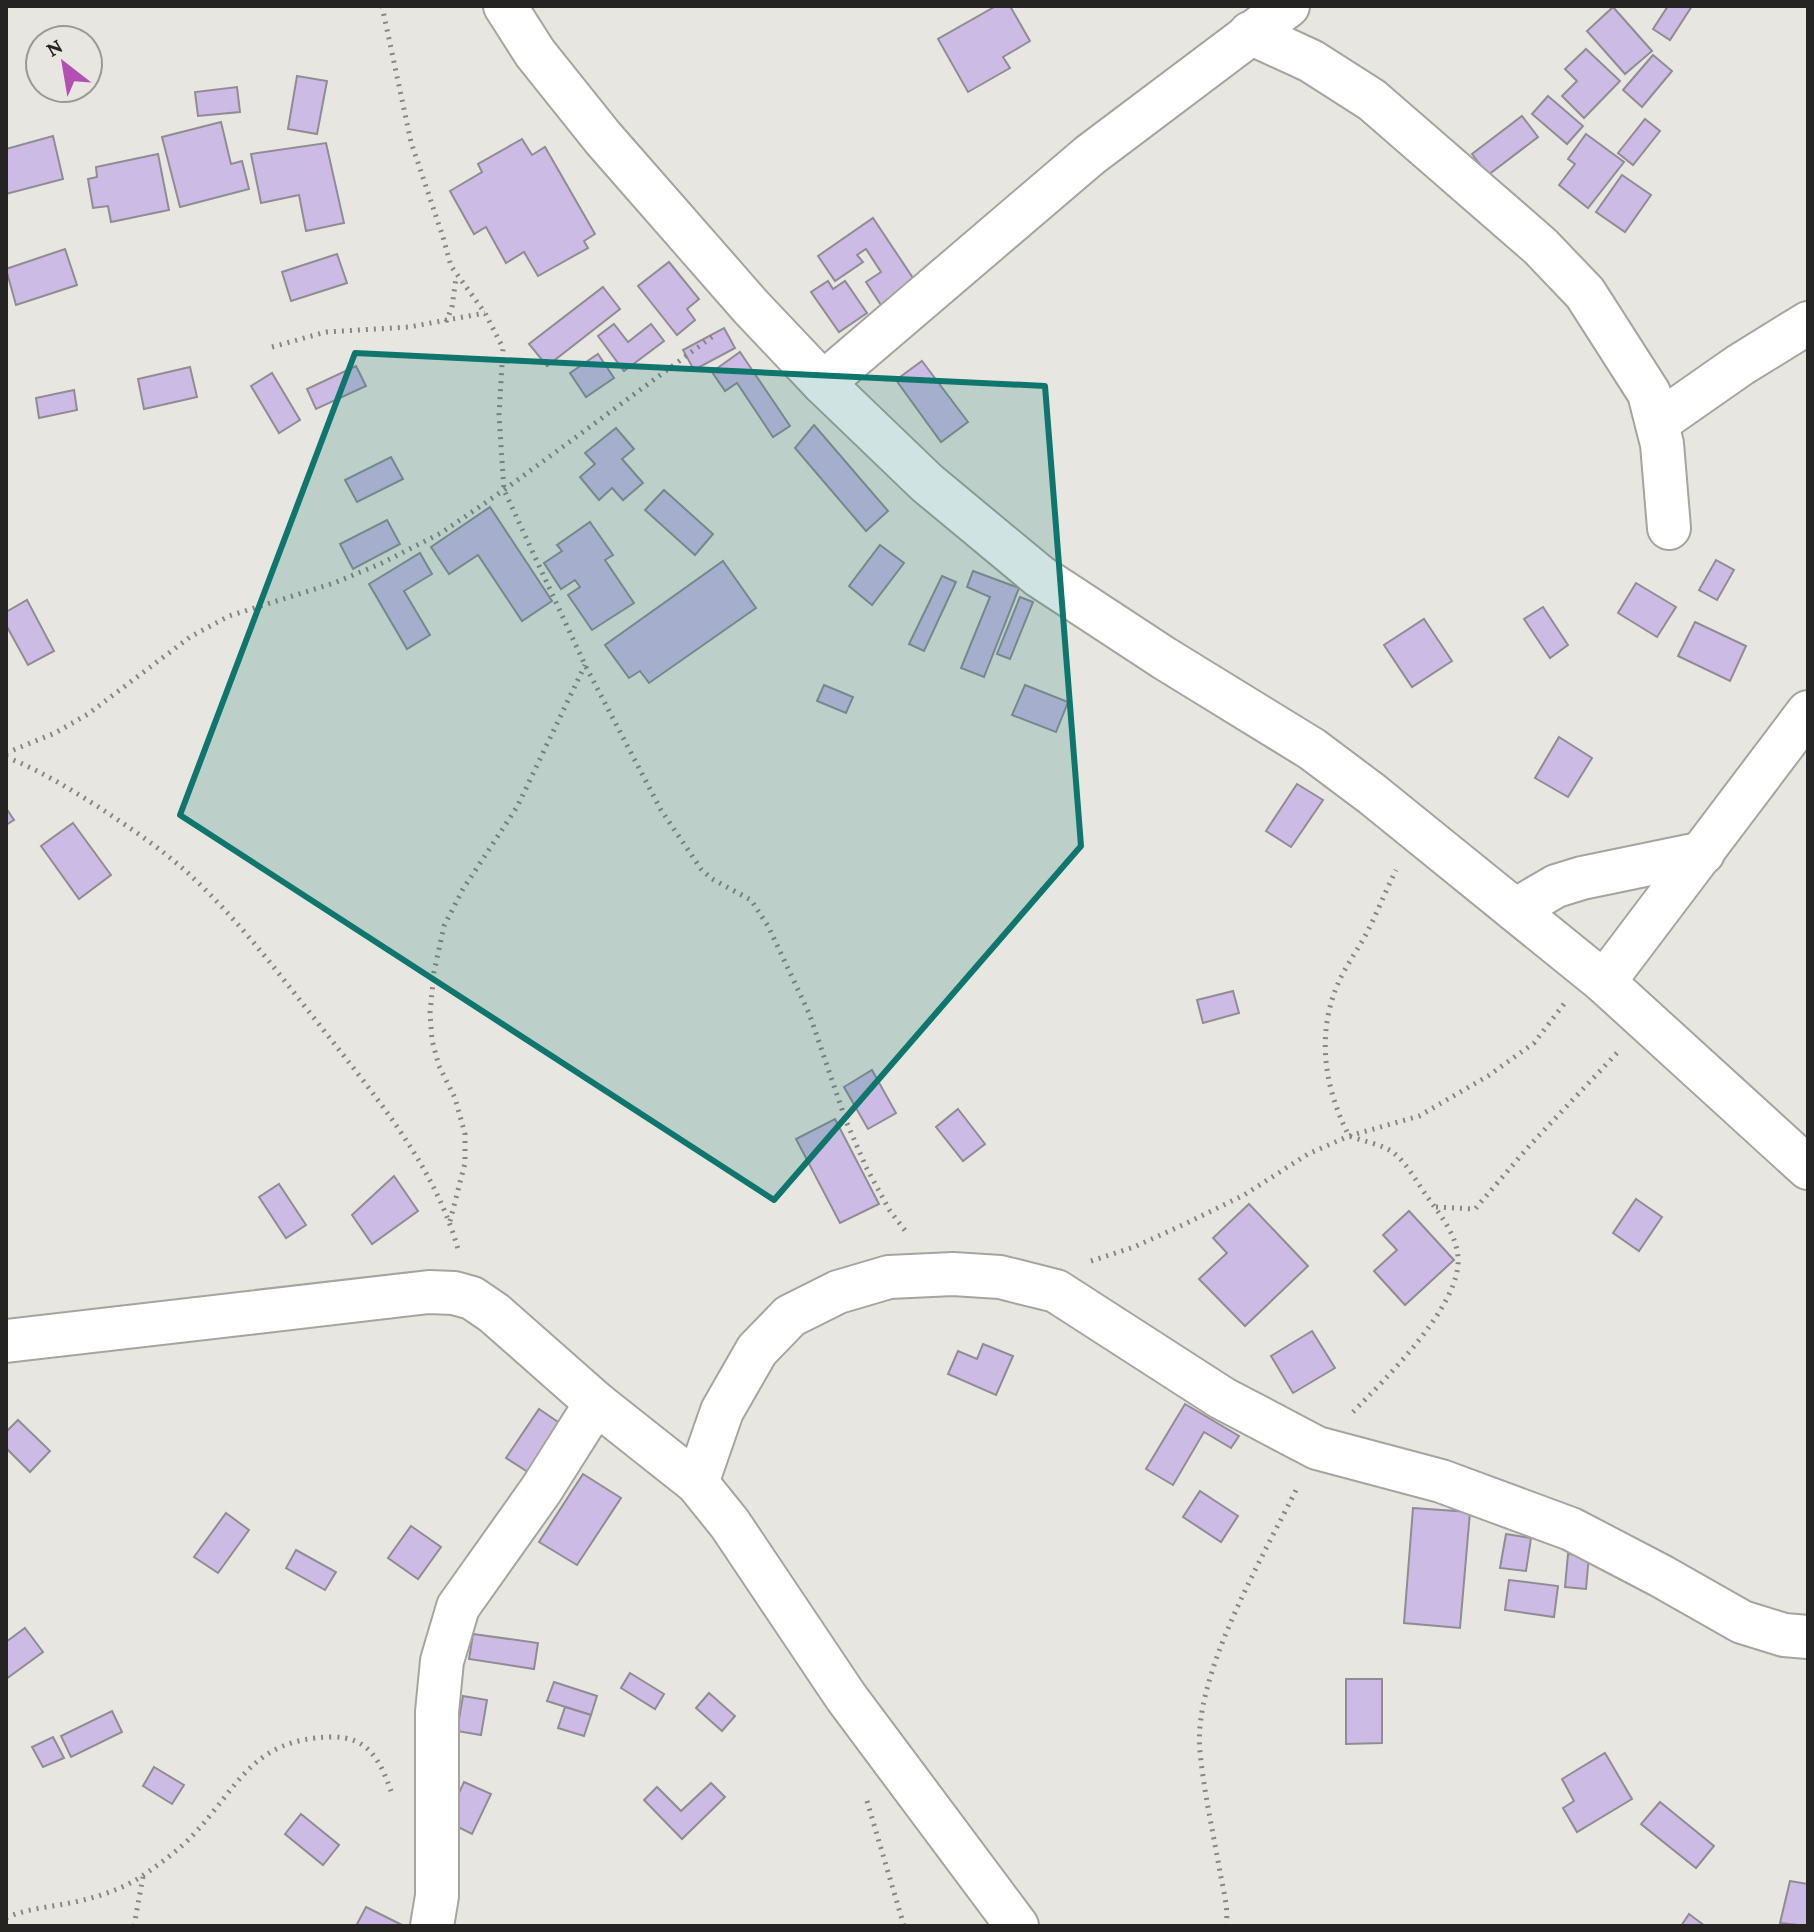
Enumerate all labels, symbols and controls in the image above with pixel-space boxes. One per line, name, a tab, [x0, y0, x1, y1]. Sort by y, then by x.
north arrow	[24, 24, 104, 104]
text: N	[41, 33, 67, 62]

